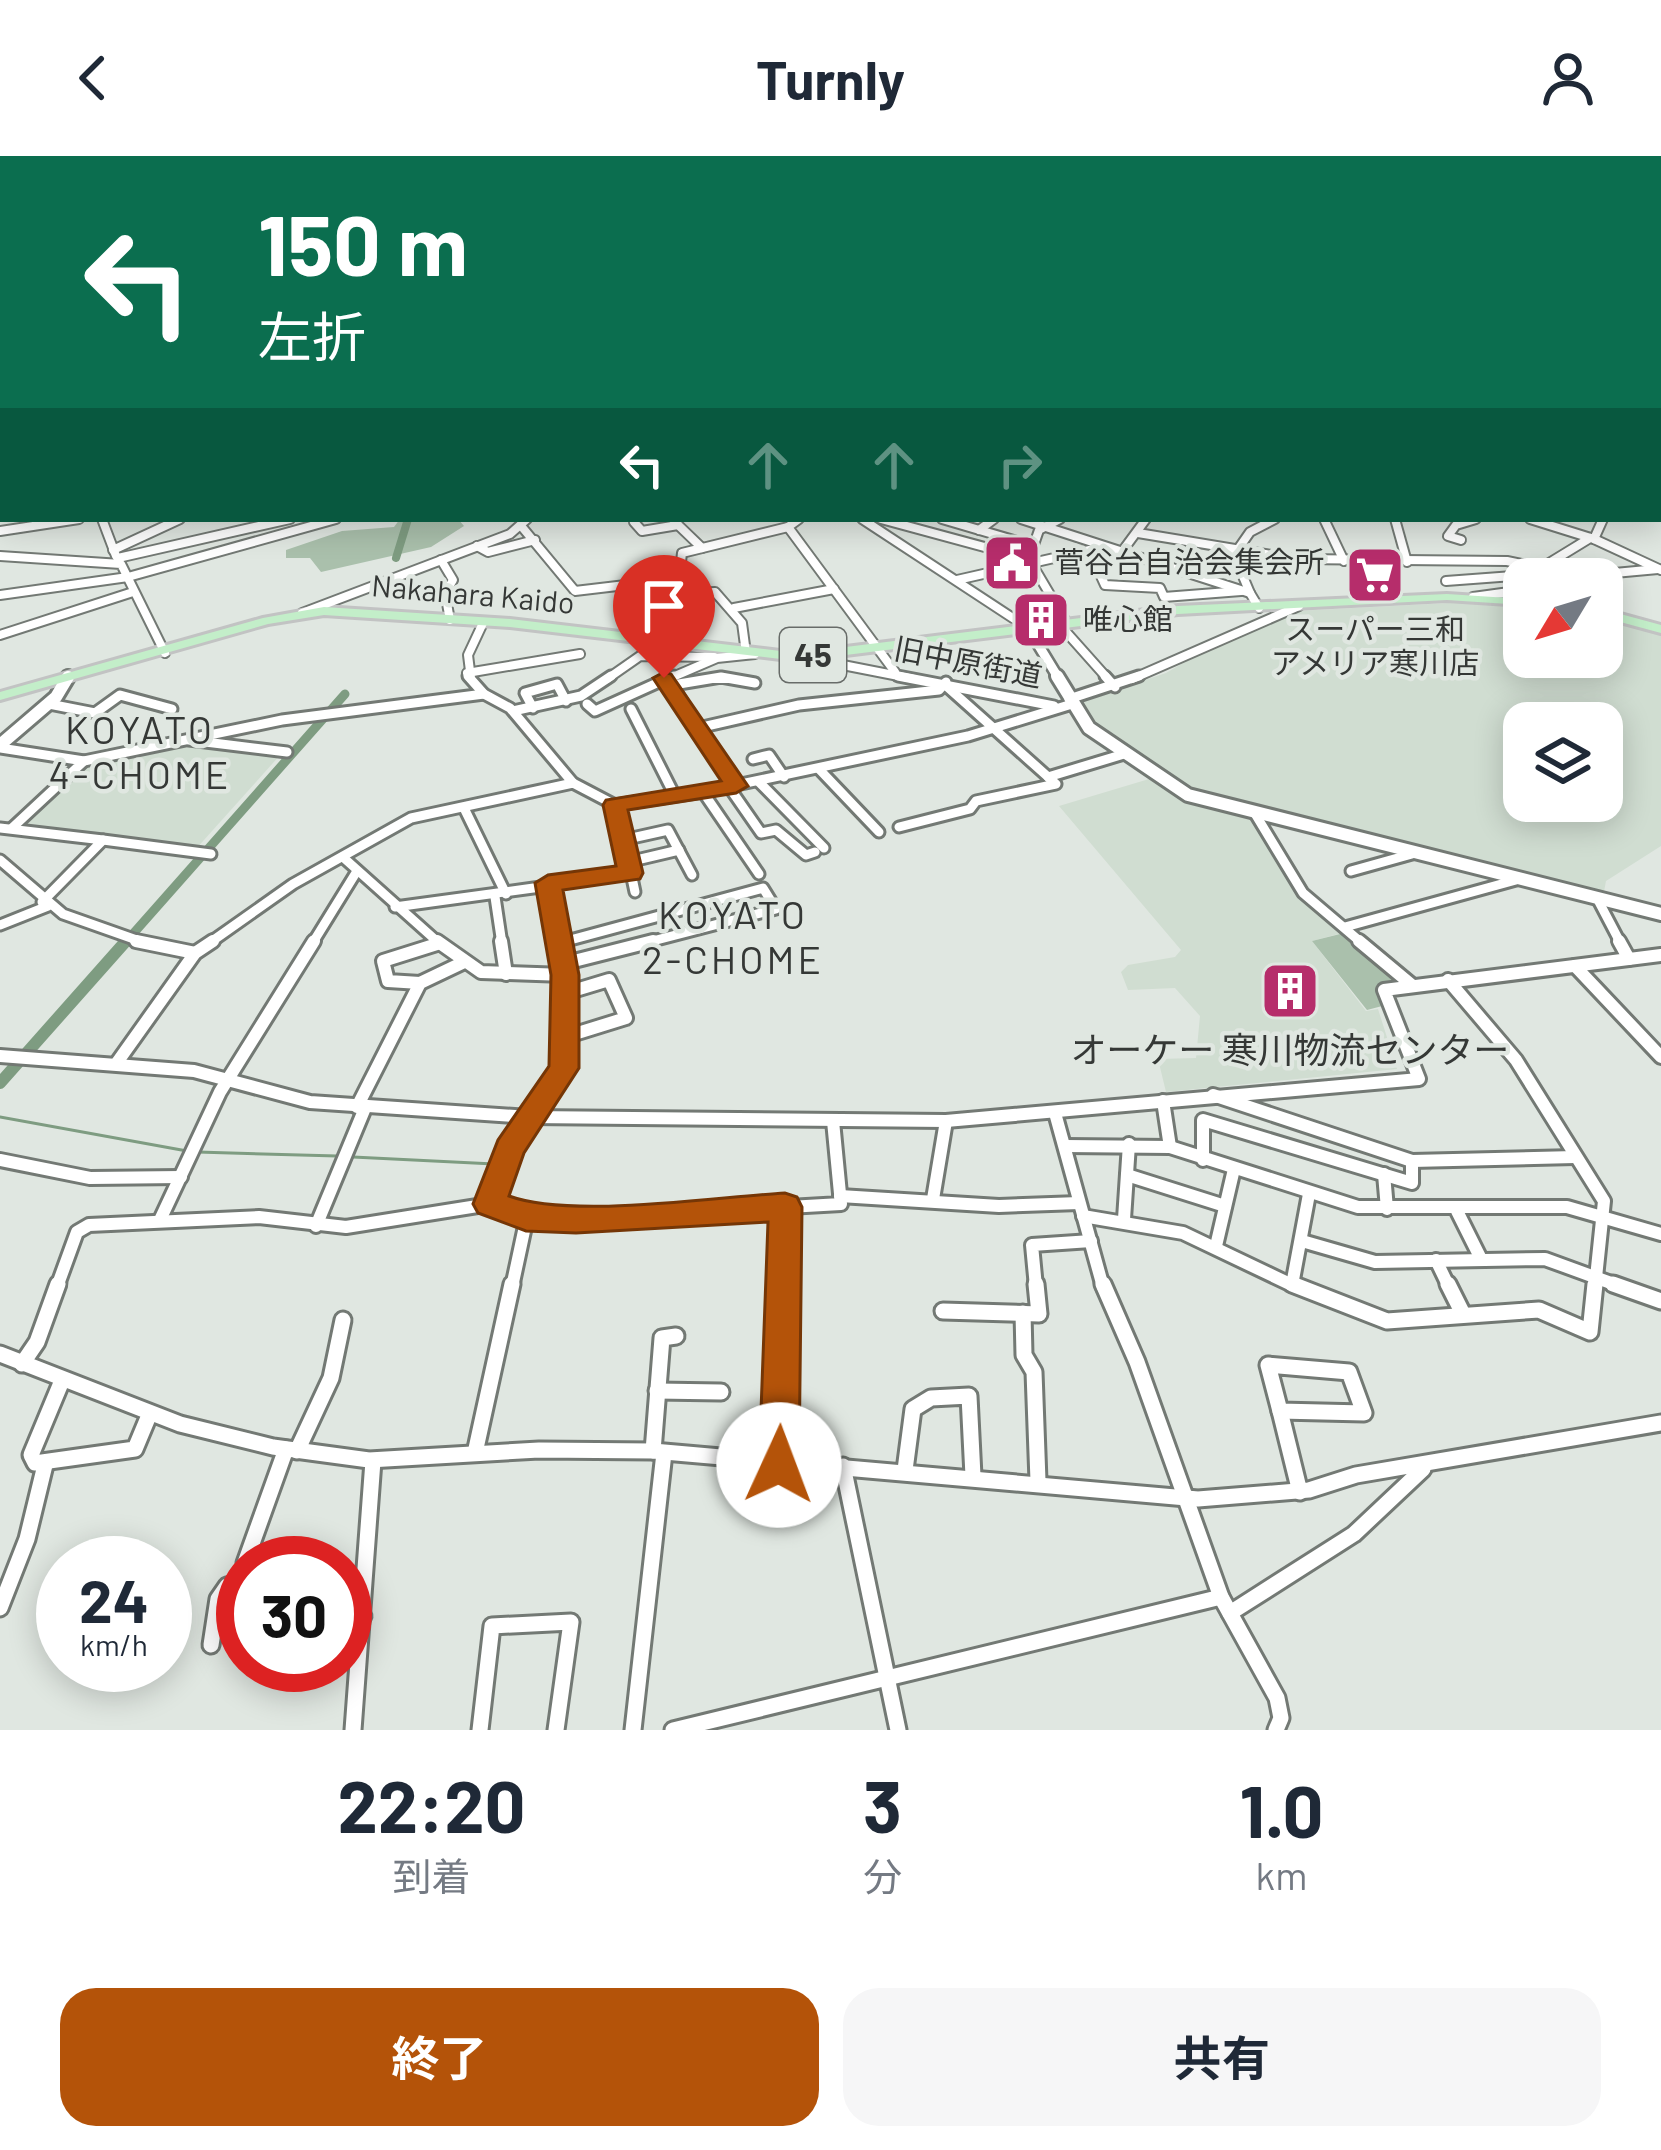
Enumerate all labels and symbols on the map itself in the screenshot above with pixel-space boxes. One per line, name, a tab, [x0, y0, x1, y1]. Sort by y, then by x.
public building icon: 菅谷台自治会集会所	[981, 532, 1043, 594]
place label: 菅谷台自治会集会所	[1054, 543, 1324, 579]
supermarket icon: スーパー三和 アメリア寒川店	[1344, 544, 1406, 606]
pin	[613, 555, 715, 678]
north arrow	[1503, 558, 1623, 678]
street label: Nakahara Kaido	[370, 566, 576, 620]
building icon: 唯心館	[1010, 589, 1072, 651]
place label: 唯心館	[1083, 600, 1173, 636]
place label: スーパー三和 アメリア寒川店	[1271, 610, 1479, 680]
road number: 45	[780, 628, 846, 682]
street label: 旧中原街道	[891, 629, 1045, 693]
district label: KOYATO 4-CHOME	[49, 705, 231, 797]
district label: KOYATO 2-CHOME	[642, 890, 824, 982]
building icon: オーケー 寒川物流センター	[1259, 960, 1321, 1022]
place label: オーケー 寒川物流センター	[1070, 1027, 1510, 1070]
position arrow	[716, 1402, 842, 1528]
speed limit sign: 30	[216, 1536, 372, 1692]

